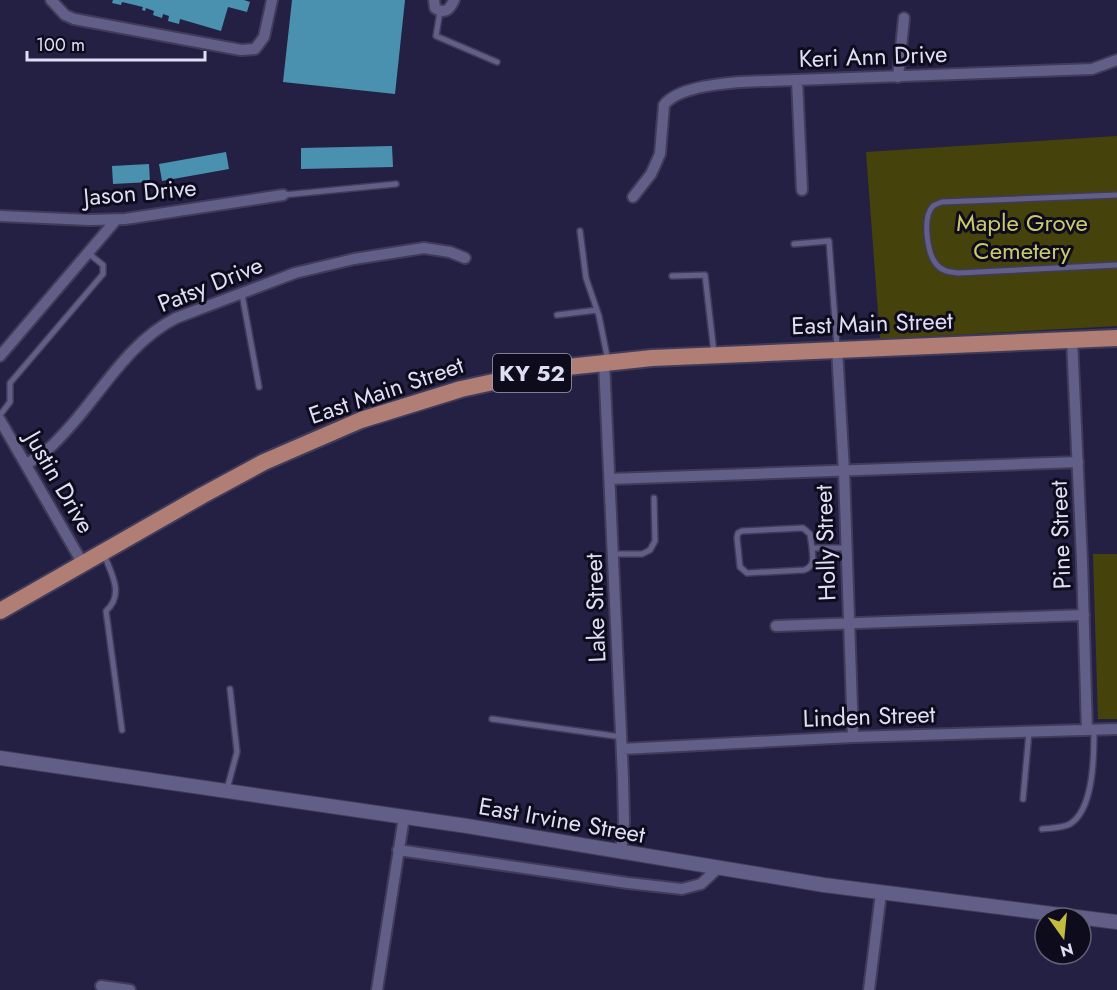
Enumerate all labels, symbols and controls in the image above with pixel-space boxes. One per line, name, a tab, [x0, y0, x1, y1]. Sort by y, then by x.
scale bar	[27, 24, 206, 62]
text: 100 m	[36, 32, 85, 58]
street label: Keri Ann Drive	[798, 36, 948, 76]
street label: Jason Drive	[79, 170, 198, 215]
park label: Maple Grove Cemetery	[956, 205, 1088, 268]
street label: Patsy Drive	[152, 247, 268, 321]
street label: East Main Street	[791, 303, 954, 343]
street label: East Main Street	[304, 347, 468, 433]
road number: KY 52	[493, 354, 571, 392]
street label: Justin Drive	[15, 422, 103, 540]
street label: Pine Street	[1041, 480, 1079, 590]
street label: Holly Street	[805, 484, 845, 602]
street label: Lake Street	[576, 553, 614, 663]
street label: Linden Street	[802, 696, 936, 736]
street label: East Irvine Street	[476, 788, 648, 852]
north arrow	[1033, 906, 1093, 966]
text: N	[1058, 937, 1076, 963]

